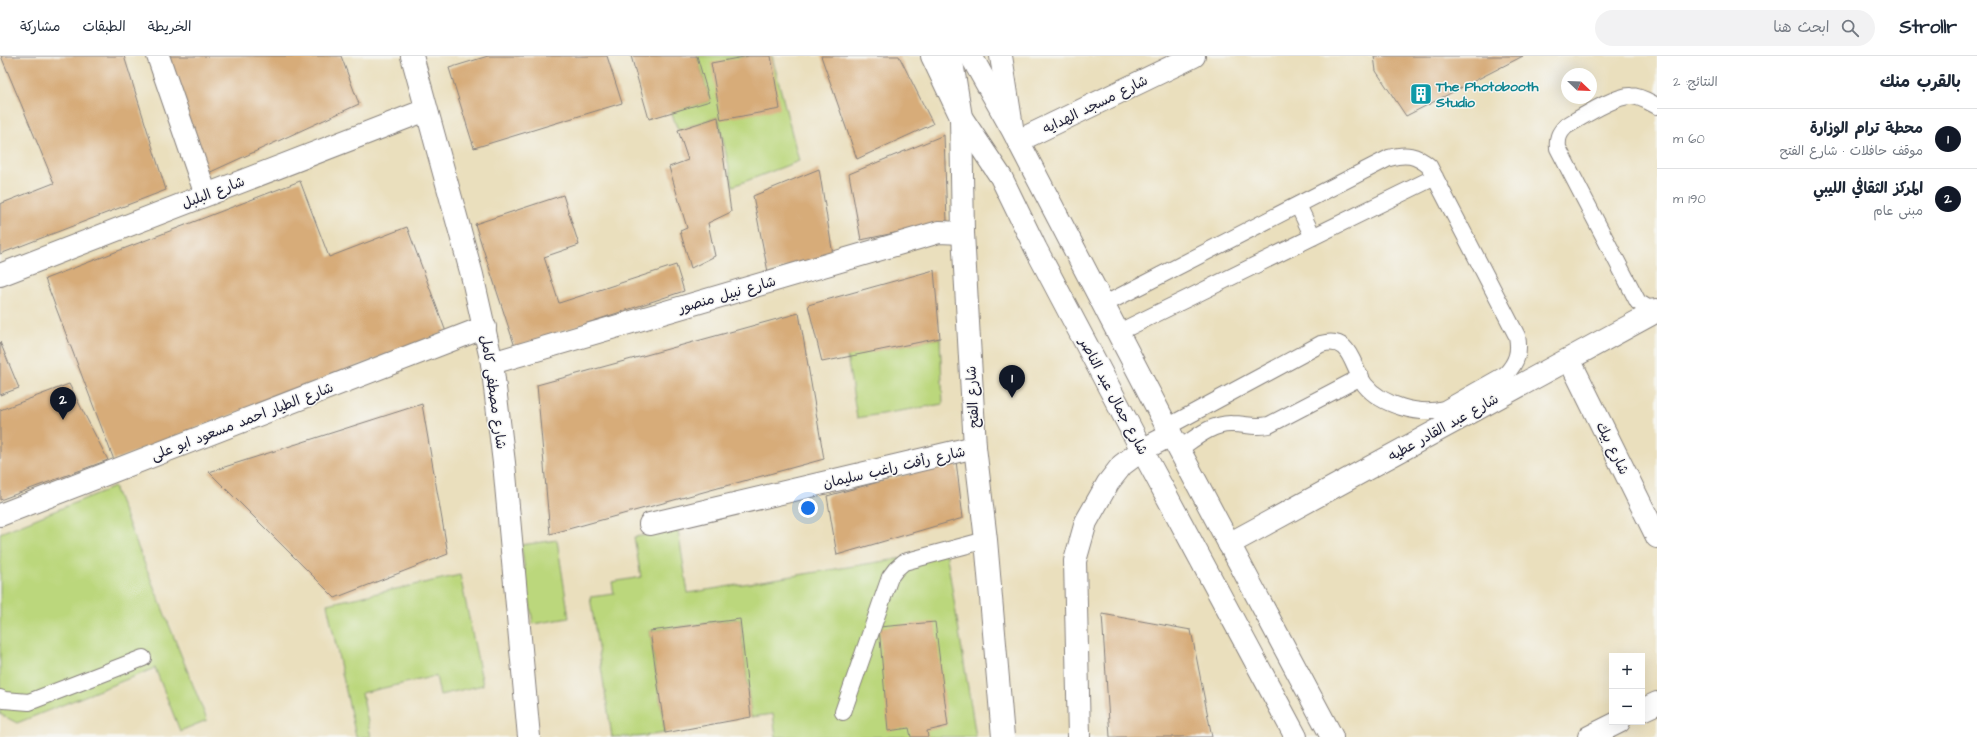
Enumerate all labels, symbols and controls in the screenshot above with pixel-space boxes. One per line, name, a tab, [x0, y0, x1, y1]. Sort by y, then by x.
search box	[1595, 10, 1875, 46]
text: Strollr	[1899, 14, 1957, 41]
text: مشاركة	[20, 17, 60, 37]
text: الطبقات	[82, 17, 126, 37]
text: الخريطة	[148, 17, 191, 37]
text: ابحث هنا	[1773, 17, 1829, 38]
icon: search	[1839, 17, 1861, 39]
north arrow	[1561, 68, 1597, 104]
text: بالقرب منك	[1880, 70, 1961, 94]
street label: شارع مسجد الهدايه	[1039, 71, 1151, 139]
text: النتائج: 2	[1673, 73, 1718, 91]
place label: The Photobooth Studio	[1435, 77, 1539, 113]
building icon: The Photobooth Studio	[1408, 81, 1434, 107]
text: محطة ترام الوزارة	[1810, 118, 1923, 139]
text: 60 m	[1673, 130, 1705, 148]
text: 1	[1947, 130, 1949, 148]
text: موقف حافلات · شارع الفتح	[1780, 142, 1923, 160]
street label: شارع البلبل	[179, 172, 248, 214]
text: المركز الثقافي الليبي	[1813, 178, 1923, 199]
text: 190 m	[1673, 190, 1706, 208]
text: 2	[1944, 190, 1952, 208]
text: مبنى عام	[1873, 202, 1923, 220]
street label: شارع نبيل منصور	[675, 271, 778, 319]
street label: شارع جمال عبد الناصر	[1073, 333, 1153, 459]
street label: شارع مصطفى كامل	[475, 334, 511, 450]
street label: شارع الفتح	[961, 365, 985, 429]
pin: 1	[999, 365, 1025, 398]
street label: شارع الطيار احمد مسعود ابو على	[148, 378, 337, 466]
pin: 2	[50, 387, 76, 420]
street label: شارع عبد القادر عطيه	[1385, 389, 1502, 467]
street label: شارع بيك	[1591, 419, 1634, 478]
street label: شارع رأفت راغب سليمان	[821, 442, 967, 494]
your location	[798, 498, 818, 518]
map controls	[1609, 653, 1645, 725]
button: +	[1609, 653, 1645, 689]
button: −	[1609, 689, 1645, 725]

